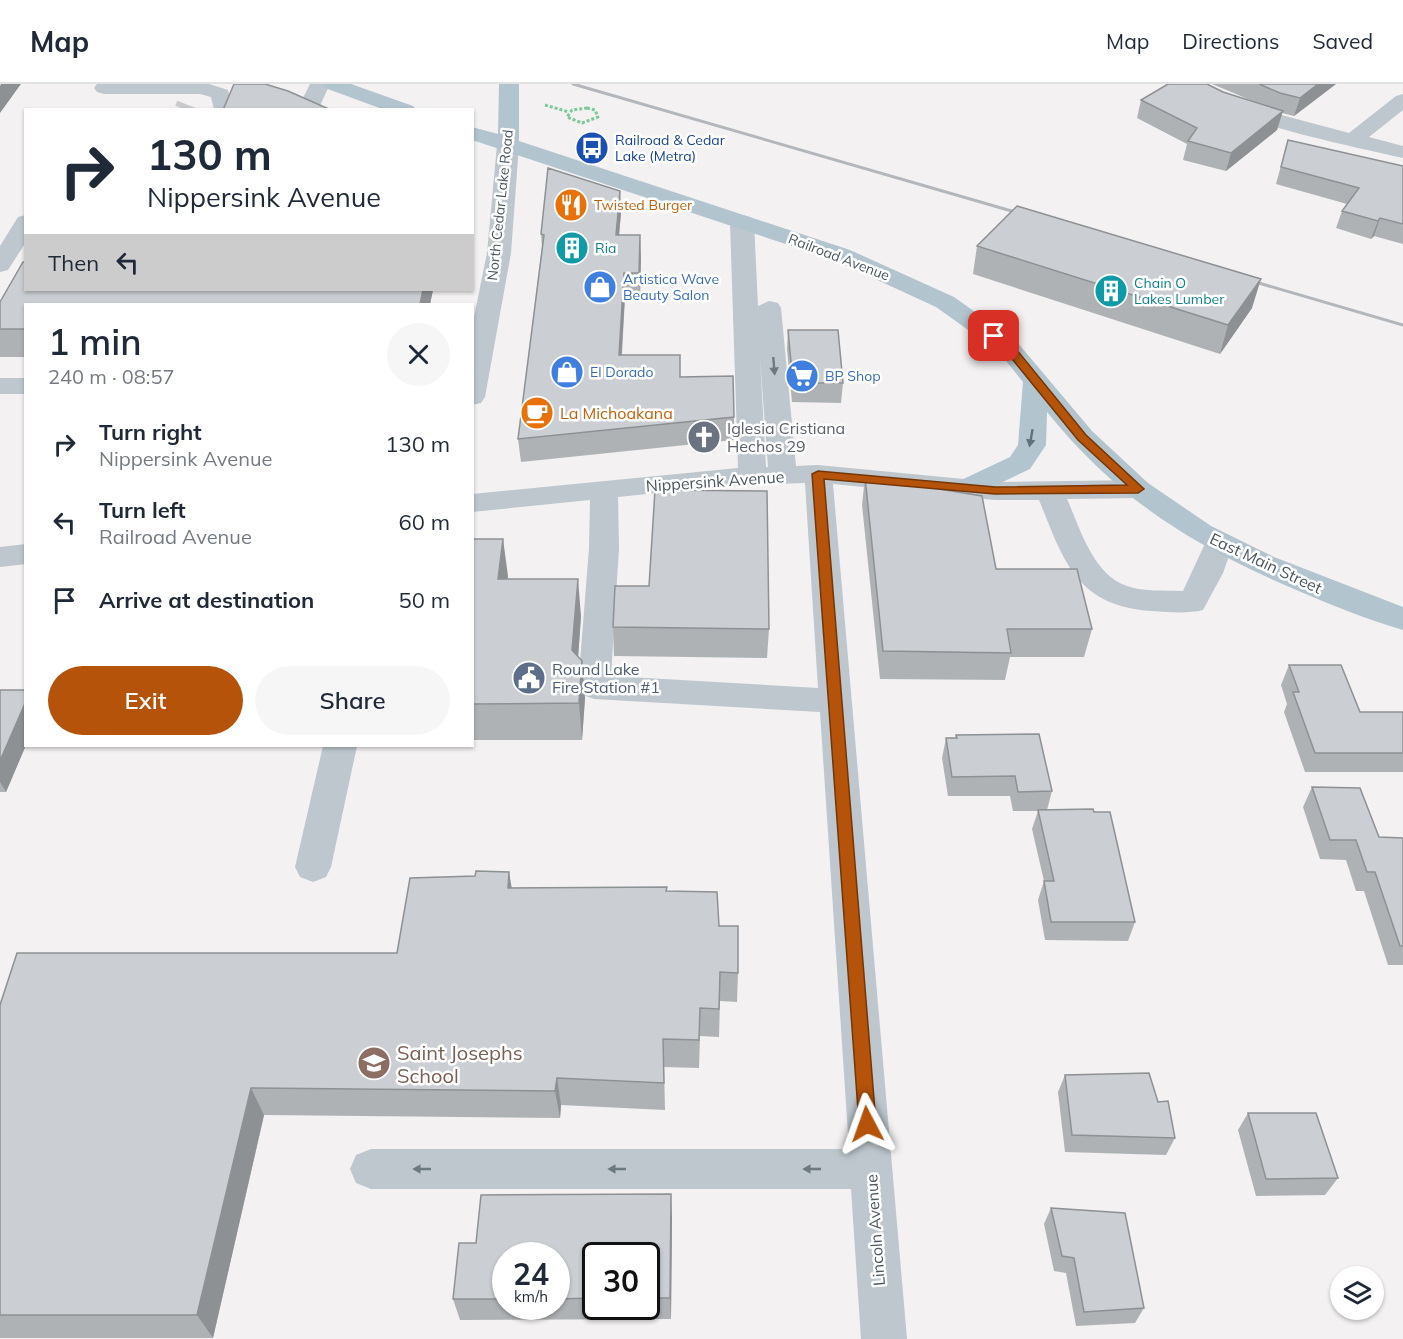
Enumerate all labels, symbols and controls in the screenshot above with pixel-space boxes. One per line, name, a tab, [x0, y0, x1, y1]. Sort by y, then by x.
text: Map	[30, 24, 89, 59]
text: Map	[1106, 28, 1149, 54]
text: Directions	[1182, 28, 1279, 54]
text: Saved	[1312, 28, 1373, 54]
text: 130 m	[147, 128, 272, 181]
street label: North Cedar Lake Road	[483, 129, 517, 281]
bus stop icon: Railroad & Cedar Lake (Metra)	[574, 130, 610, 166]
place label: Railroad & Cedar Lake (Metra)	[615, 131, 726, 165]
icon: right	[48, 132, 126, 210]
text: Nippersink Avenue	[147, 180, 381, 214]
restaurant icon: Twisted Burger	[553, 187, 589, 223]
place label: Twisted Burger	[594, 196, 693, 214]
street label: Railroad Avenue	[786, 229, 892, 285]
building icon: Ria	[554, 230, 590, 266]
place label: Ria	[595, 239, 616, 257]
icon: left	[111, 246, 144, 279]
text: Then	[48, 249, 99, 277]
shop icon: Artistica Wave Beauty Salon	[582, 269, 618, 305]
place label: Artistica Wave Beauty Salon	[623, 270, 719, 304]
building icon: Chain O Lakes Lumber	[1093, 273, 1129, 309]
place label: Chain O Lakes Lumber	[1134, 274, 1225, 308]
pin	[968, 310, 1019, 361]
text: 1 min	[48, 319, 142, 364]
icon: arrive	[977, 319, 1010, 352]
button: close	[387, 323, 450, 386]
shop icon: El Dorado	[549, 354, 585, 390]
one-way arrow	[769, 357, 779, 376]
supermarket icon: BP Shop	[784, 358, 820, 394]
place label: El Dorado	[590, 363, 653, 381]
text: 240 m · 08:57	[48, 364, 174, 389]
place label: BP Shop	[825, 367, 881, 385]
cafe icon: La Michoakana	[519, 395, 555, 431]
place label: La Michoakana	[560, 403, 673, 423]
text: Turn right	[99, 418, 202, 446]
place label: Iglesia Cristiana Hechos 29	[727, 418, 845, 456]
church icon: Iglesia Cristiana Hechos 29	[686, 419, 722, 455]
icon: right	[48, 428, 81, 461]
one-way arrow	[1026, 429, 1035, 448]
text: 130 m	[385, 430, 450, 458]
text: Nippersink Avenue	[99, 446, 272, 471]
street label: Nippersink Avenue	[645, 466, 785, 496]
text: Turn left	[99, 496, 186, 524]
icon: left	[48, 506, 81, 539]
text: 60 m	[399, 508, 450, 536]
text: Railroad Avenue	[99, 524, 252, 549]
street label: East Main Street	[1207, 528, 1326, 598]
icon: arrive	[48, 584, 81, 617]
text: Arrive at destination	[99, 586, 314, 614]
text: 50 m	[399, 586, 450, 614]
place label: Round Lake Fire Station #1	[552, 659, 660, 697]
public building icon: Round Lake Fire Station #1	[511, 660, 547, 696]
button: Exit	[48, 666, 243, 735]
button: Share	[255, 666, 450, 735]
place label: Saint Josephs School	[397, 1040, 523, 1088]
school or university icon: Saint Josephs School	[356, 1045, 392, 1081]
position arrow	[835, 1092, 899, 1156]
one-way arrow	[413, 1164, 432, 1174]
one-way arrow	[608, 1164, 627, 1174]
one-way arrow	[803, 1164, 822, 1174]
street label: Lincoln Avenue	[861, 1173, 889, 1287]
speed limit sign: 30	[582, 1242, 660, 1320]
text: 24	[513, 1255, 549, 1293]
map controls	[1330, 1266, 1384, 1320]
button: layers	[1330, 1266, 1384, 1320]
text: km/h	[514, 1287, 548, 1306]

